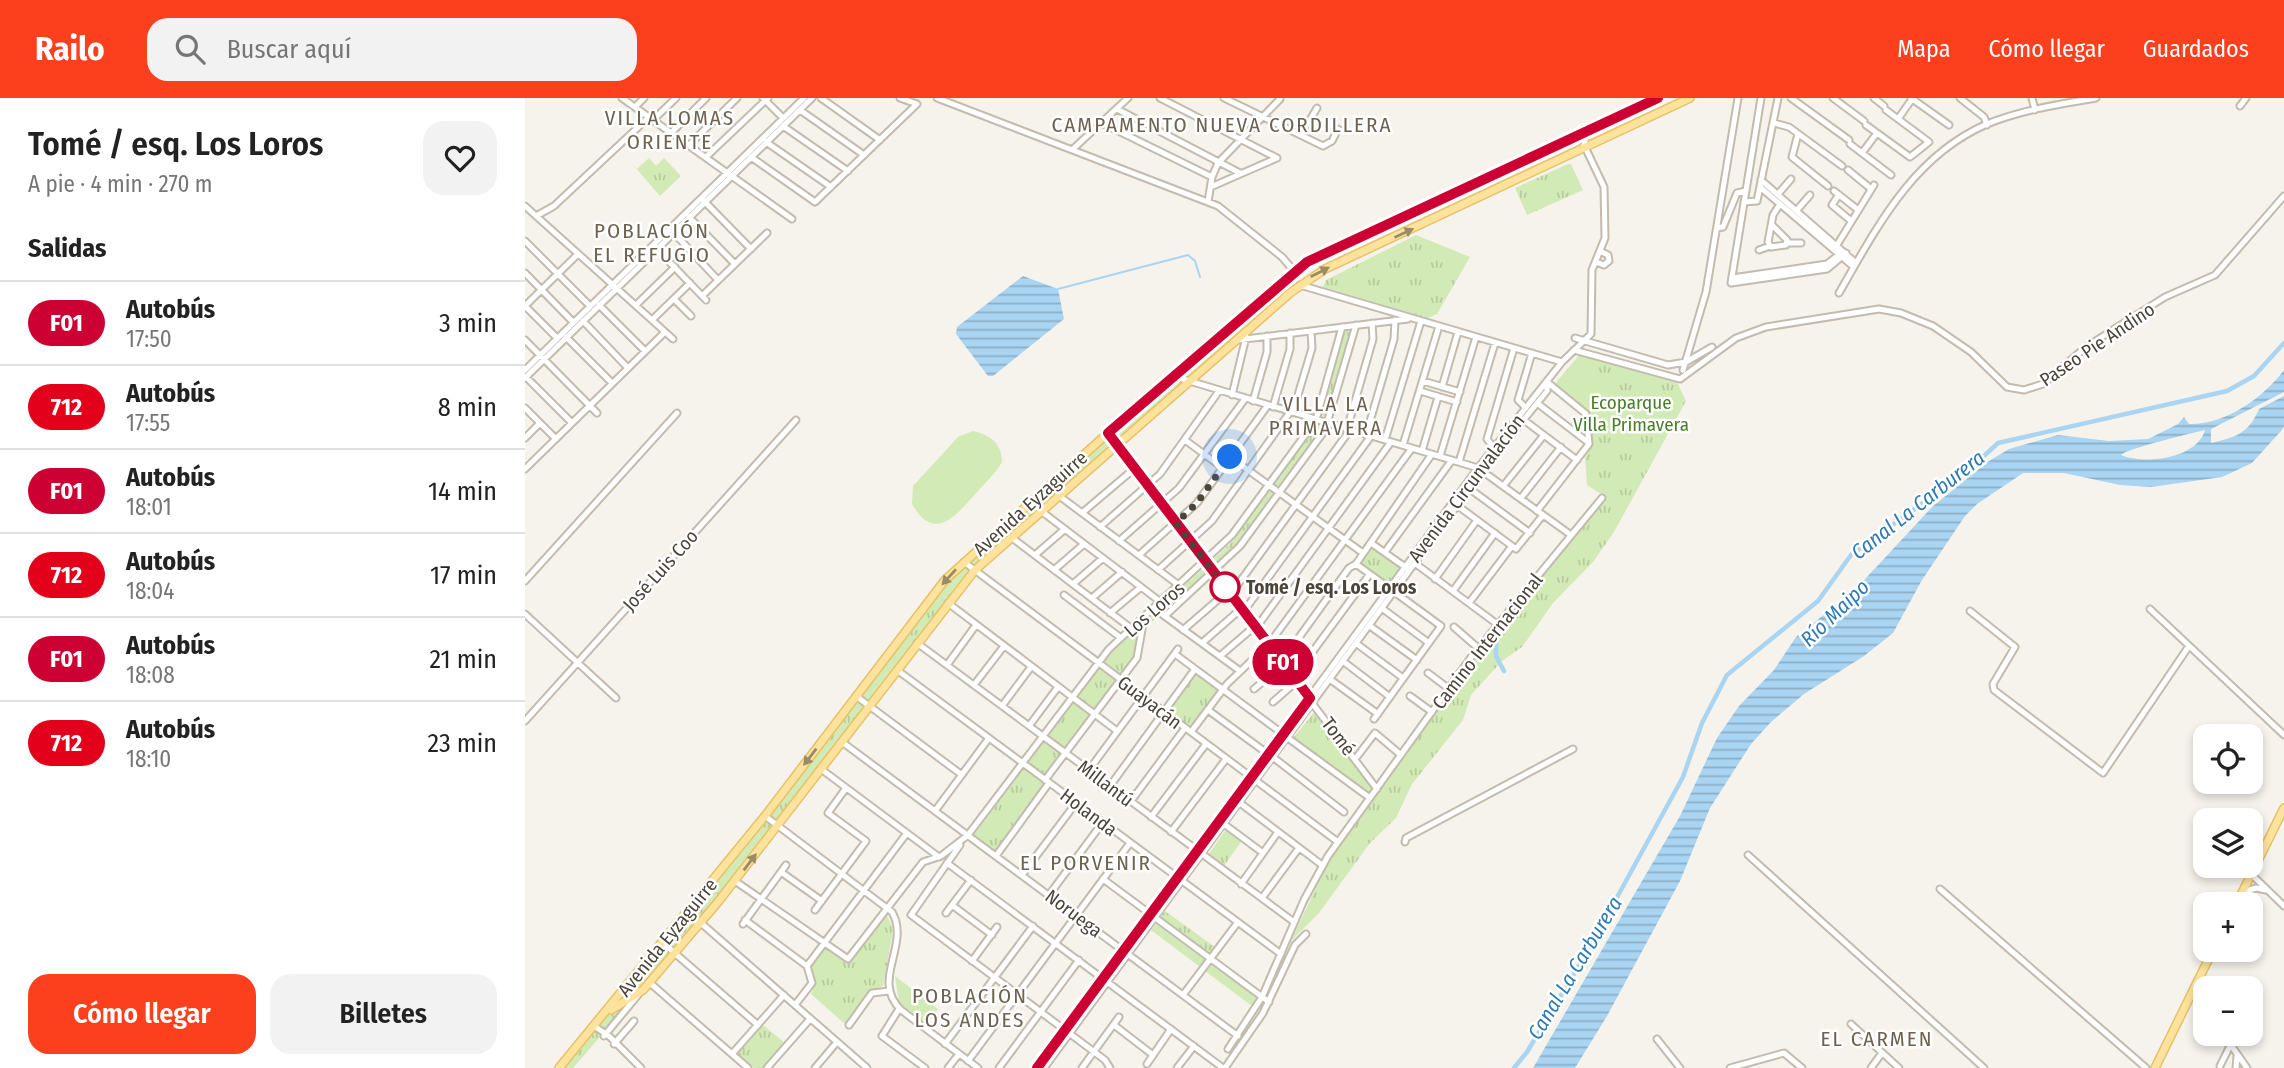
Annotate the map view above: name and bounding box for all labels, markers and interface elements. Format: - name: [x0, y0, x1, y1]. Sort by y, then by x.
- search box: [147, 18, 637, 81]
- text: Railo: [35, 29, 105, 69]
- icon: search: [171, 30, 209, 68]
- text: Buscar aquí: [227, 34, 351, 65]
- text: Mapa: [1897, 35, 1950, 63]
- text: Cómo llegar: [1988, 35, 2105, 63]
- text: Guardados: [2143, 35, 2249, 63]
- district label: VILLA LOMAS ORIENTE: [605, 105, 735, 155]
- district label: CAMPAMENTO NUEVA CORDILLERA: [1052, 112, 1392, 138]
- button: heart: [423, 121, 497, 195]
- text: Tomé / esq. Los Loros: [28, 124, 323, 164]
- text: A pie · 4 min · 270 m: [28, 170, 213, 198]
- district label: POBLACIÓN EL REFUGIO: [593, 218, 711, 268]
- one-way arrow: [1394, 227, 1414, 238]
- text: Salidas: [28, 233, 106, 264]
- one-way arrow: [1310, 267, 1330, 278]
- text: Autobús: [126, 294, 215, 325]
- street label: Paseo Pie Andino: [2035, 298, 2159, 391]
- text: 3 min: [439, 308, 497, 339]
- text: F01: [50, 309, 83, 337]
- text: 17:50: [126, 325, 172, 353]
- text: Autobús: [126, 378, 215, 409]
- district label: VILLA LA PRIMAVERA: [1269, 391, 1383, 441]
- park label: Ecoparque Villa Primavera: [1573, 391, 1689, 436]
- text: 8 min: [438, 392, 497, 423]
- text: 712: [51, 393, 82, 421]
- text: 17:55: [126, 409, 170, 437]
- street label: Avenida Circunvalación: [1403, 410, 1530, 567]
- your location: [1212, 439, 1247, 474]
- water label: Canal La Carburera: [1846, 445, 1990, 565]
- street label: Avenida Eyzaguirre: [969, 446, 1092, 561]
- text: Autobús: [126, 462, 215, 493]
- text: 14 min: [428, 476, 497, 507]
- text: F01: [50, 477, 83, 505]
- text: 18:01: [126, 493, 172, 521]
- street label: José Luis Coo: [618, 525, 703, 616]
- text: Autobús: [126, 546, 215, 577]
- text: 17 min: [430, 560, 497, 591]
- text: 712: [51, 561, 82, 589]
- one-way arrow: [941, 568, 957, 586]
- street label: Camino Internacional: [1427, 569, 1548, 714]
- marker: Tomé / esq. Los Loros: [1210, 572, 1240, 602]
- water label: Río Maipo: [1795, 574, 1875, 652]
- place label: Tomé / esq. Los Loros: [1246, 576, 1417, 599]
- text: 18:04: [126, 577, 174, 605]
- street label: Los Loros: [1119, 577, 1189, 642]
- text: Autobús: [126, 630, 215, 661]
- line badge: F01: [1243, 639, 1323, 685]
- text: 21 min: [430, 644, 497, 675]
- text: F01: [50, 645, 83, 673]
- text: F01: [1266, 648, 1300, 676]
- text: 18:08: [126, 661, 175, 689]
- street label: Guayacán: [1113, 671, 1186, 734]
- street label: Tomé: [1317, 713, 1360, 760]
- text: Autobús: [126, 714, 215, 745]
- map controls: [2193, 724, 2263, 1046]
- button: locate: [2193, 724, 2263, 794]
- text: 23 min: [428, 728, 497, 759]
- text: 712: [51, 729, 82, 757]
- text: 18:10: [126, 745, 171, 773]
- one-way arrow: [803, 748, 817, 766]
- street label: Millantú: [1073, 755, 1138, 812]
- street label: Holanda: [1056, 784, 1122, 841]
- button: layers: [2193, 808, 2263, 878]
- district label: EL PORVENIR: [1020, 850, 1152, 876]
- one-way arrow: [743, 853, 757, 871]
- street label: Avenida Eyzaguirre: [613, 874, 722, 1001]
- street label: Noruega: [1041, 885, 1107, 942]
- water label: Canal La Carburera: [1522, 892, 1628, 1044]
- button: +: [2193, 892, 2263, 962]
- button: Cómo llegar: [28, 974, 256, 1054]
- button: Billetes: [270, 974, 497, 1054]
- button: −: [2193, 976, 2263, 1046]
- district label: POBLACIÓN LOS ANDES: [912, 983, 1028, 1033]
- district label: EL CARMEN: [1821, 1026, 1933, 1052]

